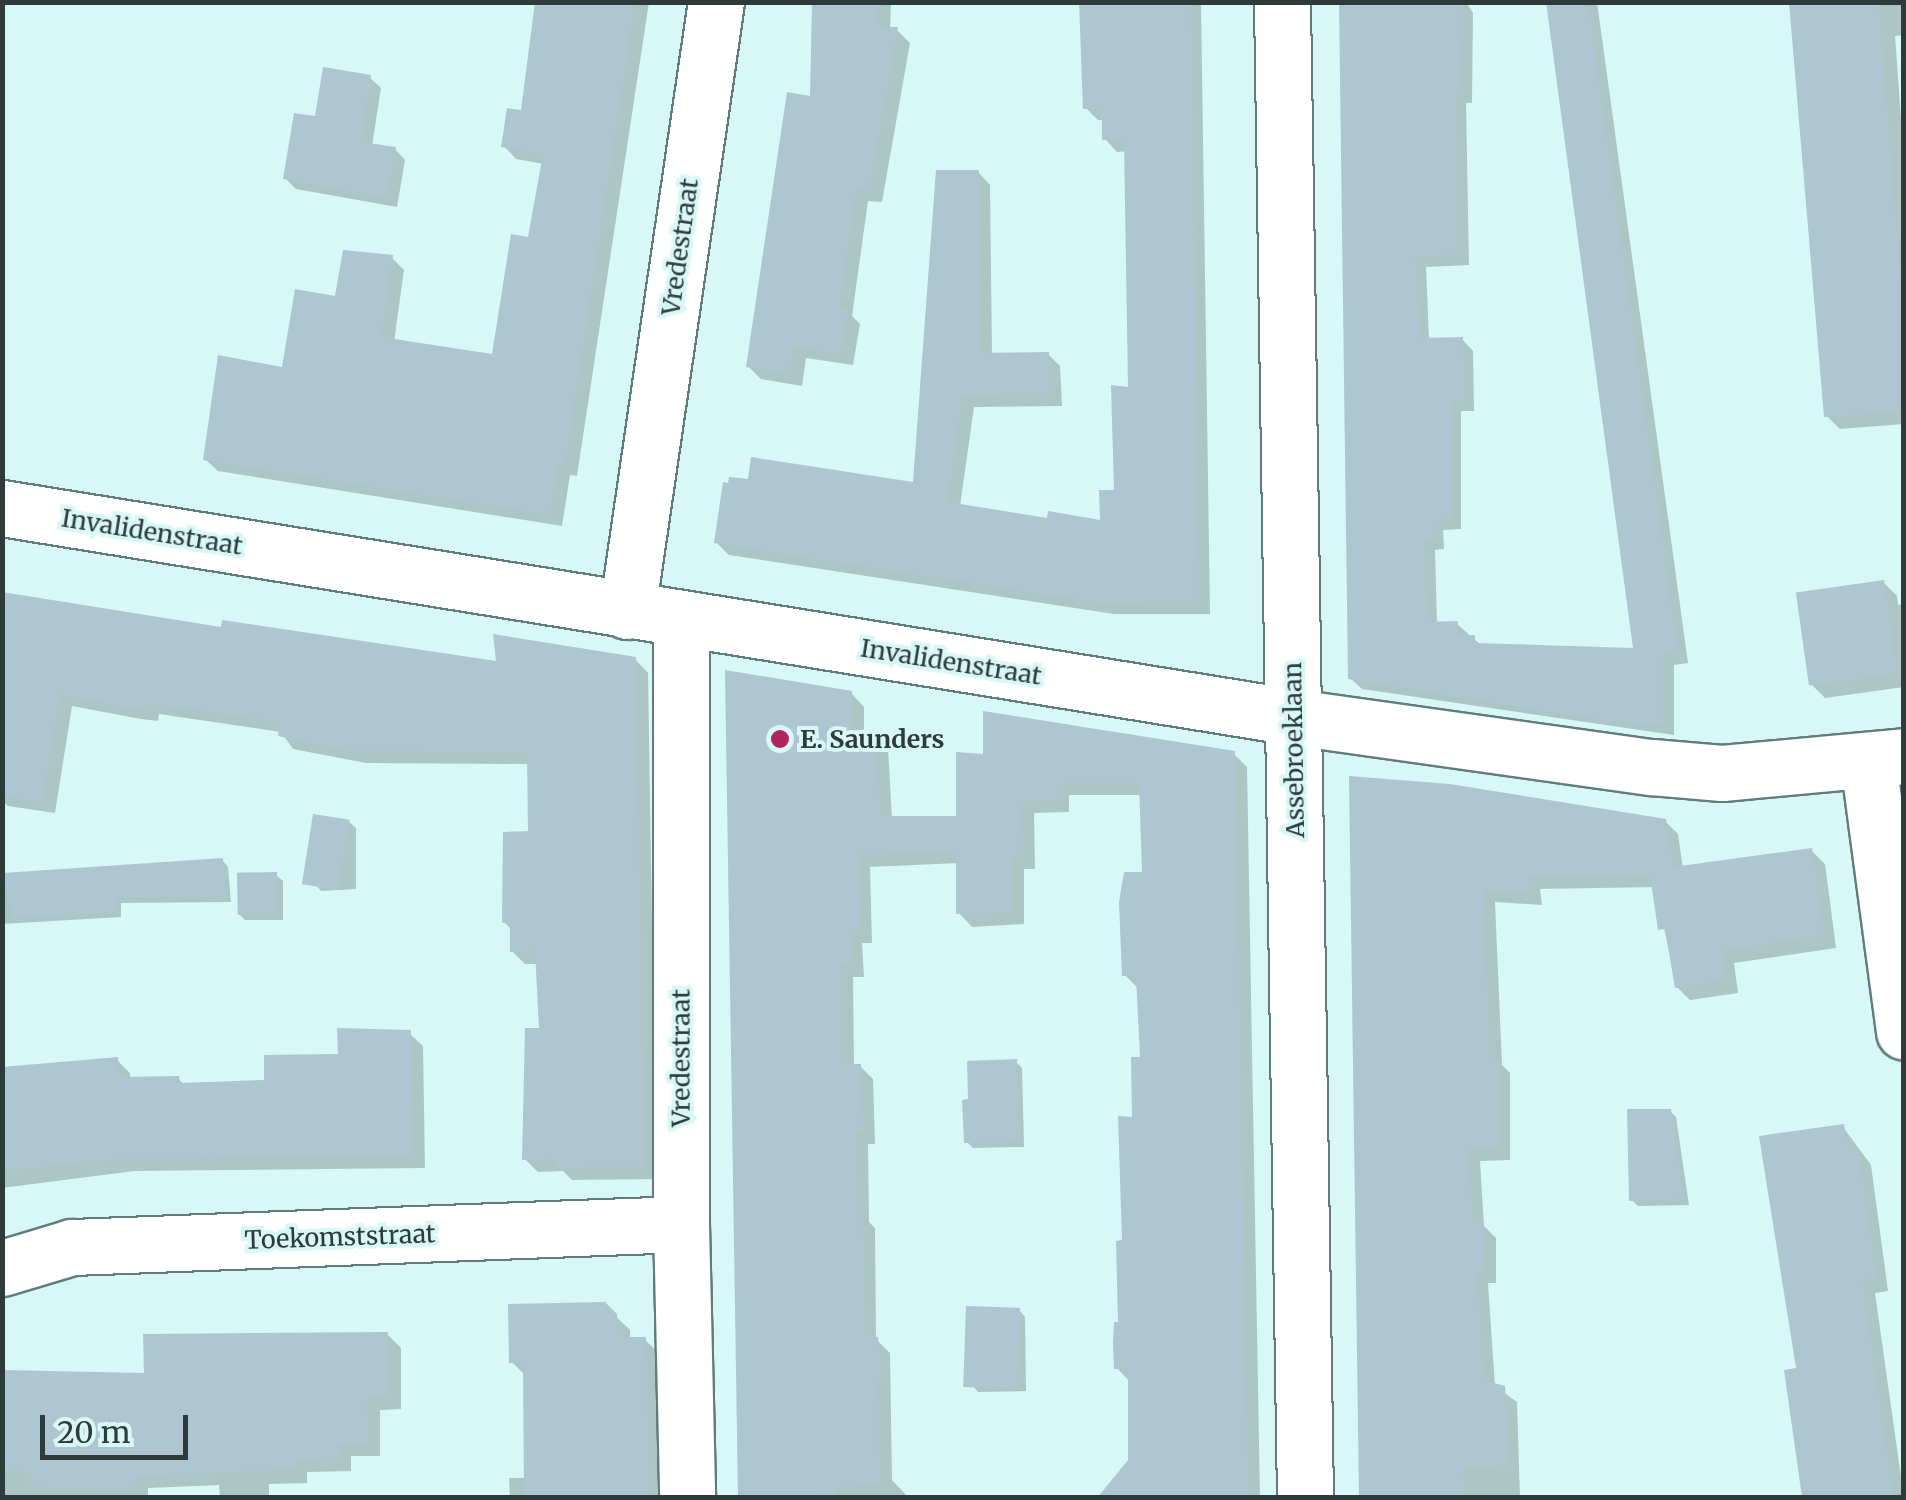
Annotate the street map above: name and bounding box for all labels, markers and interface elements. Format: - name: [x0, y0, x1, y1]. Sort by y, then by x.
- street label: Vredestraat: [656, 177, 704, 317]
- street label: Invalidenstraat: [59, 503, 245, 561]
- street label: Invalidenstraat: [858, 633, 1044, 691]
- street label: Assebroeklaan: [1277, 662, 1311, 838]
- place label: E. Saunders: [800, 724, 944, 754]
- marker: E. Saunders: [769, 728, 791, 750]
- street label: Vredestraat: [666, 989, 696, 1127]
- street label: Toekomststraat: [244, 1219, 436, 1255]
- scale bar: [45, 1395, 192, 1457]
- text: 20 m: [57, 1413, 130, 1451]

